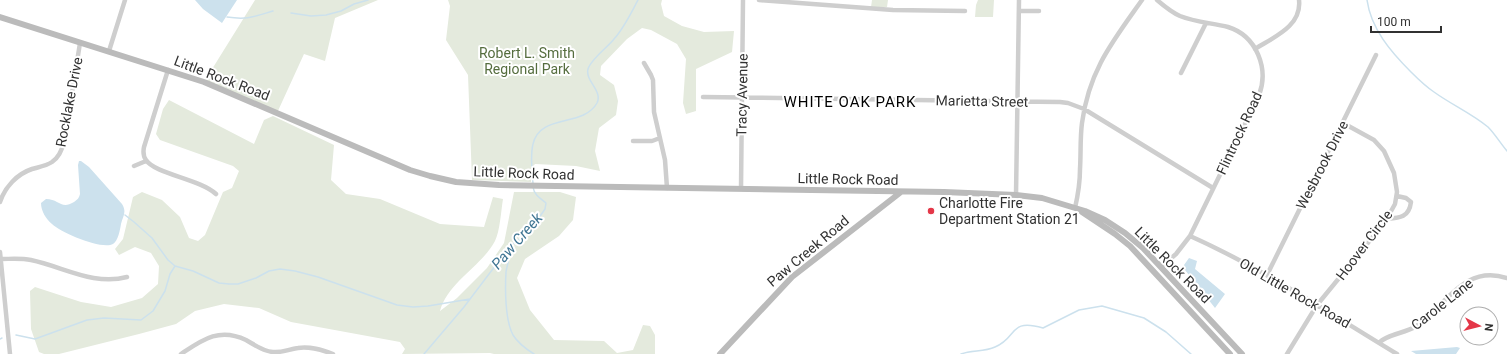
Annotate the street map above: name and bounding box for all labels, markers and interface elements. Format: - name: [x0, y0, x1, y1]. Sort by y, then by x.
- scale bar: [1371, 8, 1441, 34]
- text: 100 m: [1377, 15, 1411, 29]
- park label: Robert L. Smith Regional Park: [479, 45, 575, 77]
- street label: Little Rock Road: [172, 52, 272, 104]
- street label: Tracy Avenue: [733, 53, 751, 137]
- street label: Rocklake Drive: [52, 56, 86, 148]
- street label: Flintrock Road: [1213, 89, 1265, 177]
- street label: Marietta Street: [936, 92, 1029, 110]
- district label: WHITE OAK PARK: [783, 93, 917, 111]
- street label: Wesbrook Drive: [1293, 118, 1351, 212]
- street label: Little Rock Road: [473, 163, 575, 183]
- street label: Little Rock Road: [797, 170, 899, 188]
- place label: Charlotte Fire Department Station 21: [939, 195, 1080, 227]
- marker: Charlotte Fire Department Station 21: [926, 206, 936, 216]
- street label: Hoover Circle: [1332, 207, 1396, 283]
- water label: Paw Creek: [488, 209, 547, 273]
- street label: Paw Creek Road: [764, 212, 852, 290]
- street label: Little Rock Road: [1132, 224, 1214, 306]
- street label: Old Little Rock Road: [1237, 255, 1353, 331]
- street label: Carole Lane: [1408, 275, 1476, 333]
- north arrow: [1459, 306, 1499, 346]
- text: N: [1481, 323, 1495, 332]

